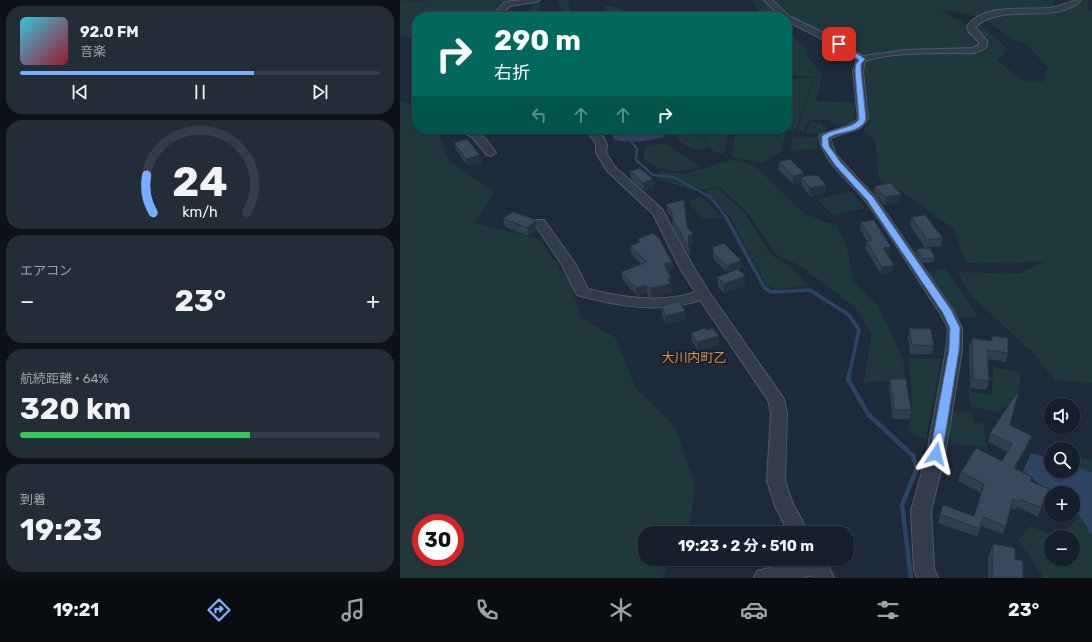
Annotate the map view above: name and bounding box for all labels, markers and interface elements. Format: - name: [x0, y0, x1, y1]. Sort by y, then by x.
- text: 92.0 FM: [80, 23, 139, 41]
- text: 290 m: [494, 24, 581, 57]
- pin: [822, 27, 856, 61]
- icon: right: [428, 28, 480, 80]
- icon: arrive: [828, 33, 850, 55]
- text: 音楽: [80, 44, 106, 59]
- text: 右折: [494, 62, 530, 84]
- icon: previous: [69, 81, 91, 103]
- icon: pause: [189, 81, 211, 103]
- icon: next: [309, 81, 331, 103]
- icon: left: [528, 104, 550, 126]
- icon: ahead: [570, 104, 592, 126]
- icon: ahead: [612, 104, 634, 126]
- icon: right: [654, 104, 676, 126]
- text: 24: [172, 156, 228, 205]
- text: km/h: [182, 203, 218, 220]
- text: エアコン: [20, 263, 72, 278]
- text: 23°: [174, 283, 226, 319]
- text: −: [20, 288, 34, 315]
- text: +: [366, 288, 380, 315]
- district label: 大川内町乙: [661, 350, 727, 365]
- text: 航続距離 · 64%: [20, 371, 108, 386]
- text: 320 km: [20, 391, 131, 427]
- map controls: [1044, 398, 1080, 566]
- button: sound: [1044, 398, 1080, 434]
- position arrow: [915, 433, 957, 475]
- button: search: [1044, 442, 1080, 478]
- button: +: [1044, 486, 1080, 522]
- text: 到着: [20, 492, 46, 507]
- text: 19:23: [20, 512, 102, 548]
- speed limit sign: 30: [412, 514, 464, 566]
- button: −: [1044, 530, 1080, 566]
- text: 19:23 · 2 分 · 510 m: [678, 537, 814, 555]
- icon: directions: [205, 596, 233, 624]
- icon: music: [339, 596, 367, 624]
- icon: phone: [473, 596, 501, 624]
- icon: climate: [607, 596, 635, 624]
- icon: car: [740, 596, 768, 624]
- icon: filters: [874, 596, 902, 624]
- text: 19:21: [53, 599, 99, 621]
- text: 23°: [1008, 599, 1039, 621]

